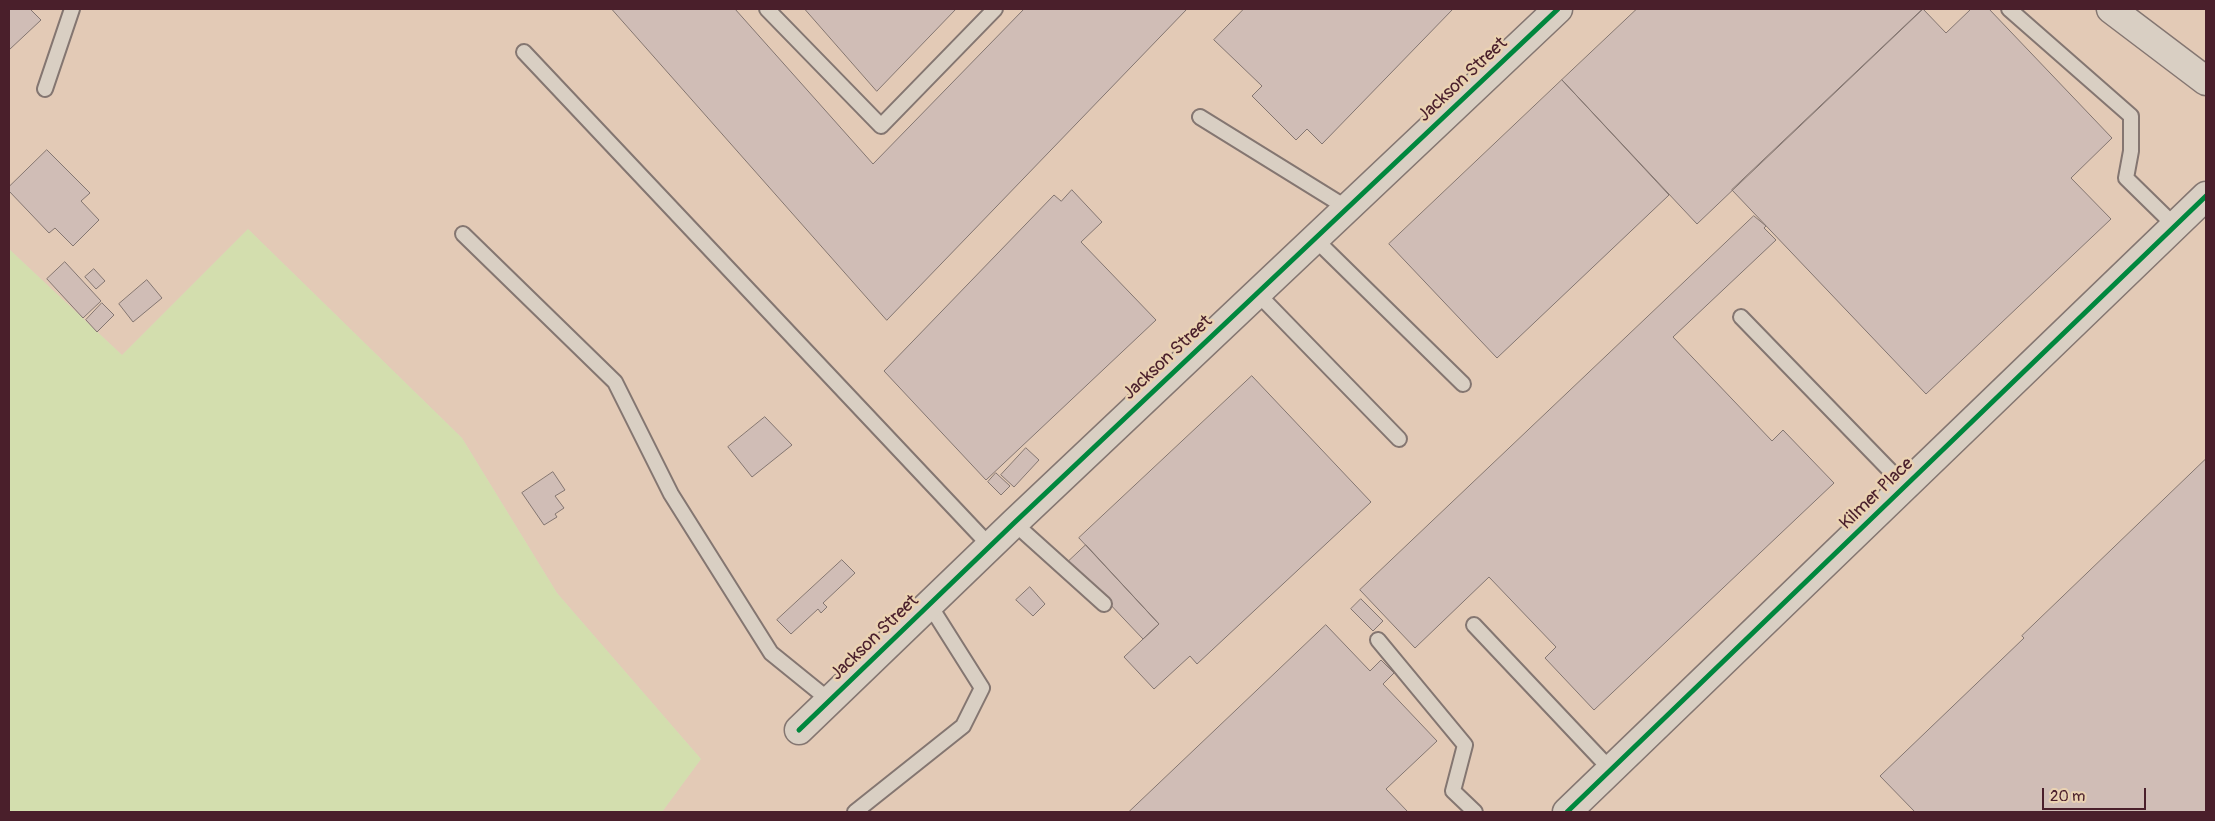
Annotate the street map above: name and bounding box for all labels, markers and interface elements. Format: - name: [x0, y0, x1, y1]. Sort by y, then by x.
- street label: Jackson Street: [1414, 33, 1512, 127]
- street label: Jackson Street: [1119, 311, 1217, 405]
- street label: Kilmer Place: [1836, 454, 1918, 534]
- street label: Jackson Street: [826, 591, 924, 685]
- scale bar: [2045, 778, 2149, 810]
- text: 20 m: [2050, 787, 2085, 806]

